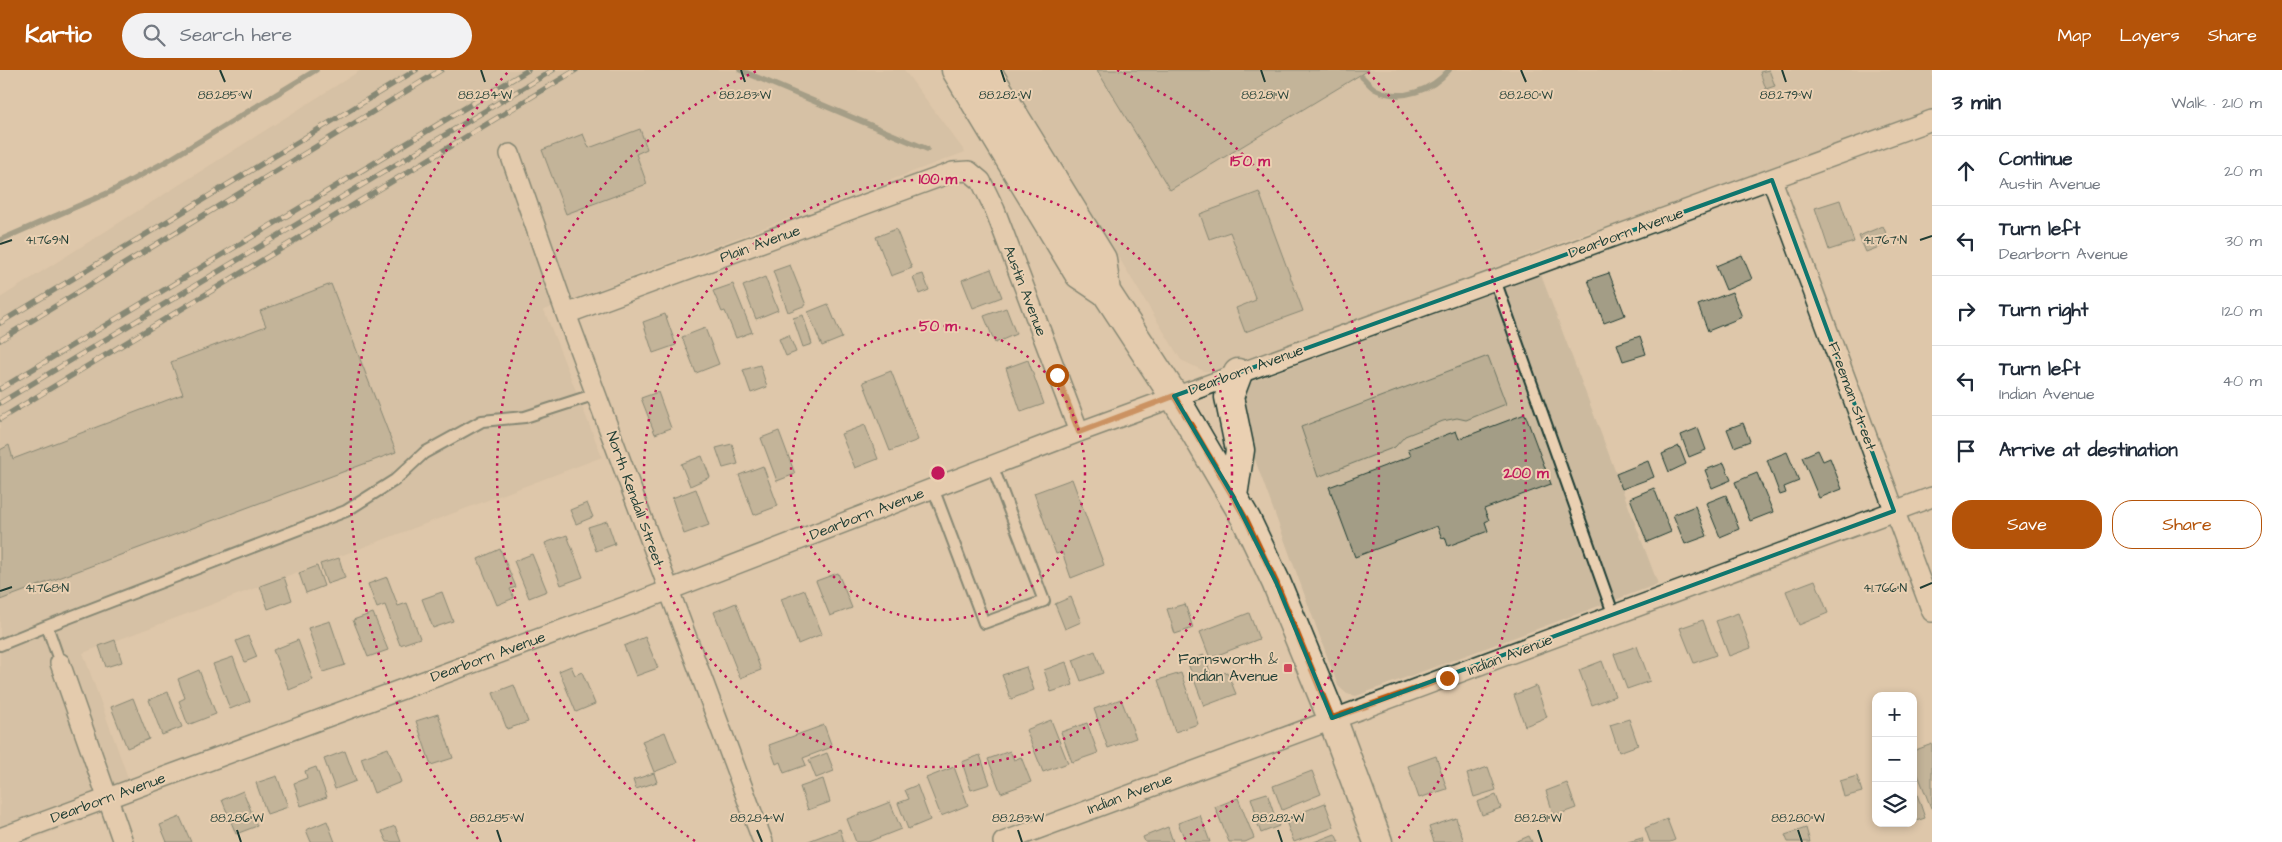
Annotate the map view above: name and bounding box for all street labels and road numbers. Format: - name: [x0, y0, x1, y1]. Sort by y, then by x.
- street label: Dearborn Avenue: [1565, 202, 1687, 264]
- street label: Plain Avenue: [717, 220, 803, 268]
- street label: Austin Avenue: [998, 243, 1052, 339]
- street label: Dearborn Avenue: [1185, 339, 1307, 401]
- street label: Freeman Street: [1823, 339, 1881, 453]
- street label: North Kendall Street: [601, 428, 669, 570]
- street label: Dearborn Avenue: [807, 482, 927, 546]
- street label: Dearborn Avenue: [427, 626, 549, 688]
- street label: Indian Avenue: [1464, 629, 1556, 681]
- street label: Dearborn Avenue: [47, 767, 169, 829]
- street label: Indian Avenue: [1084, 768, 1176, 820]

